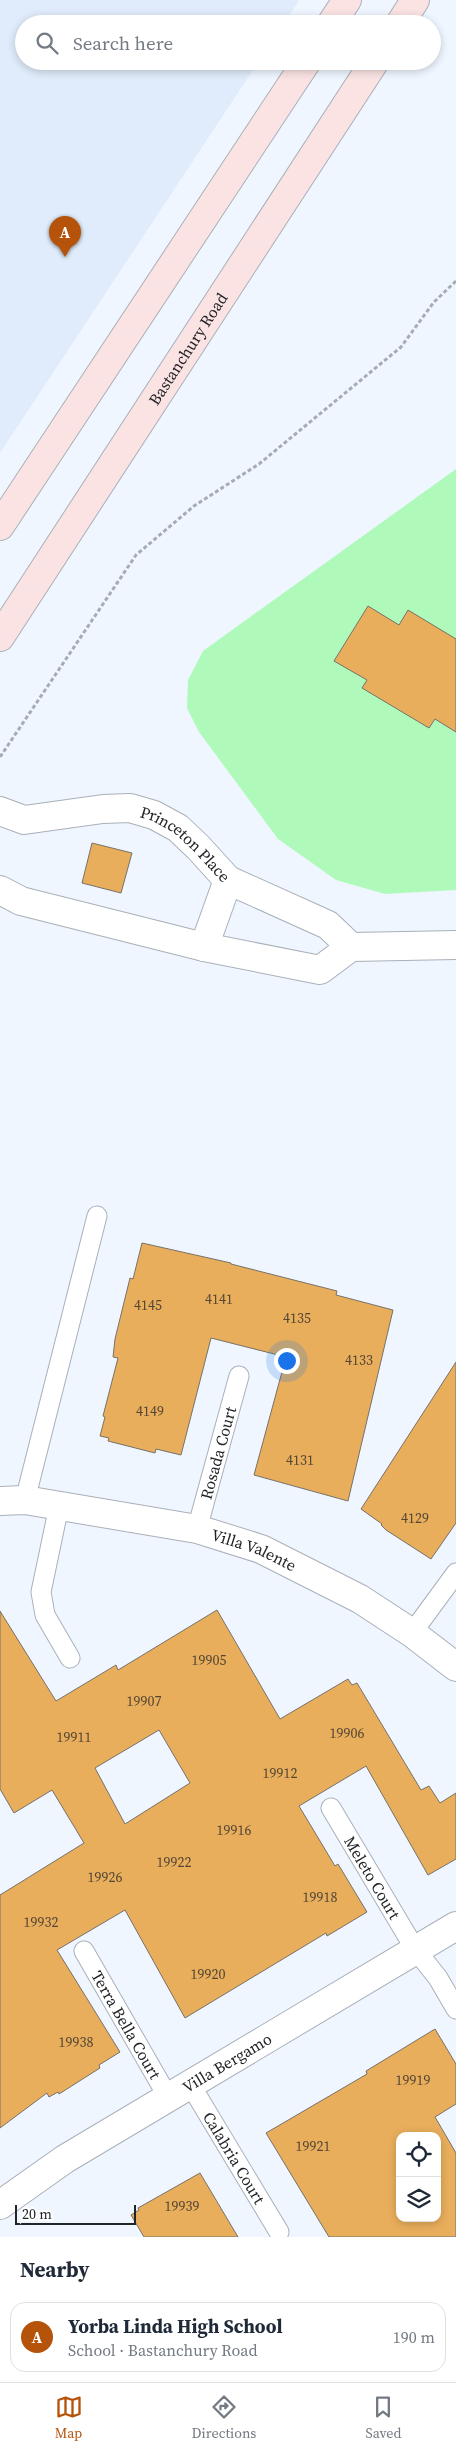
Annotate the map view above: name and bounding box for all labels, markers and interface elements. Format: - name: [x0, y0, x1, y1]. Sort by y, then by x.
- search box: [15, 15, 441, 70]
- icon: search: [33, 29, 61, 57]
- text: Search here: [73, 30, 173, 56]
- pin: A: [49, 216, 81, 257]
- street label: Bastanchury Road: [143, 288, 232, 409]
- street label: Princeton Place: [138, 801, 236, 887]
- house number: 4141: [205, 1289, 233, 1309]
- house number: 4145: [134, 1295, 162, 1315]
- house number: 4135: [283, 1308, 311, 1328]
- your location: [274, 1348, 300, 1374]
- house number: 4133: [345, 1350, 373, 1370]
- house number: 4149: [136, 1401, 164, 1421]
- street label: Rosada Court: [195, 1403, 241, 1502]
- house number: 4131: [286, 1450, 314, 1470]
- house number: 4129: [401, 1508, 429, 1528]
- street label: Villa Valente: [209, 1523, 300, 1576]
- house number: 19905: [192, 1650, 227, 1670]
- house number: 19907: [127, 1691, 162, 1711]
- house number: 19906: [330, 1723, 365, 1743]
- house number: 19911: [57, 1727, 92, 1747]
- house number: 19912: [263, 1763, 298, 1783]
- house number: 19916: [217, 1820, 252, 1840]
- street label: Meleto Court: [339, 1832, 406, 1924]
- house number: 19922: [157, 1852, 192, 1872]
- house number: 19926: [88, 1867, 123, 1887]
- house number: 19918: [303, 1887, 338, 1907]
- house number: 19932: [24, 1912, 59, 1932]
- house number: 19920: [191, 1964, 226, 1984]
- street label: Terra Bella Court: [87, 1966, 167, 2084]
- street label: Villa Bergamo: [178, 2027, 276, 2098]
- house number: 19938: [59, 2032, 94, 2052]
- house number: 19919: [396, 2070, 431, 2090]
- street label: Calabria Court: [198, 2107, 271, 2209]
- map controls: [396, 2132, 441, 2222]
- button: locate: [396, 2132, 441, 2177]
- house number: 19921: [296, 2136, 331, 2156]
- button: layers: [396, 2177, 441, 2222]
- house number: 19939: [165, 2196, 200, 2216]
- scale bar: [15, 2202, 136, 2225]
- text: 20 m: [22, 2204, 52, 2224]
- text: Nearby: [20, 2255, 90, 2284]
- text: Yorba Linda High School: [68, 2313, 283, 2339]
- text: A: [32, 2326, 42, 2348]
- text: 190 m: [393, 2326, 435, 2348]
- text: School · Bastanchury Road: [68, 2339, 258, 2361]
- tab: Map: [55, 2393, 83, 2443]
- tab: Directions: [192, 2393, 256, 2443]
- tab: Saved: [366, 2393, 401, 2443]

